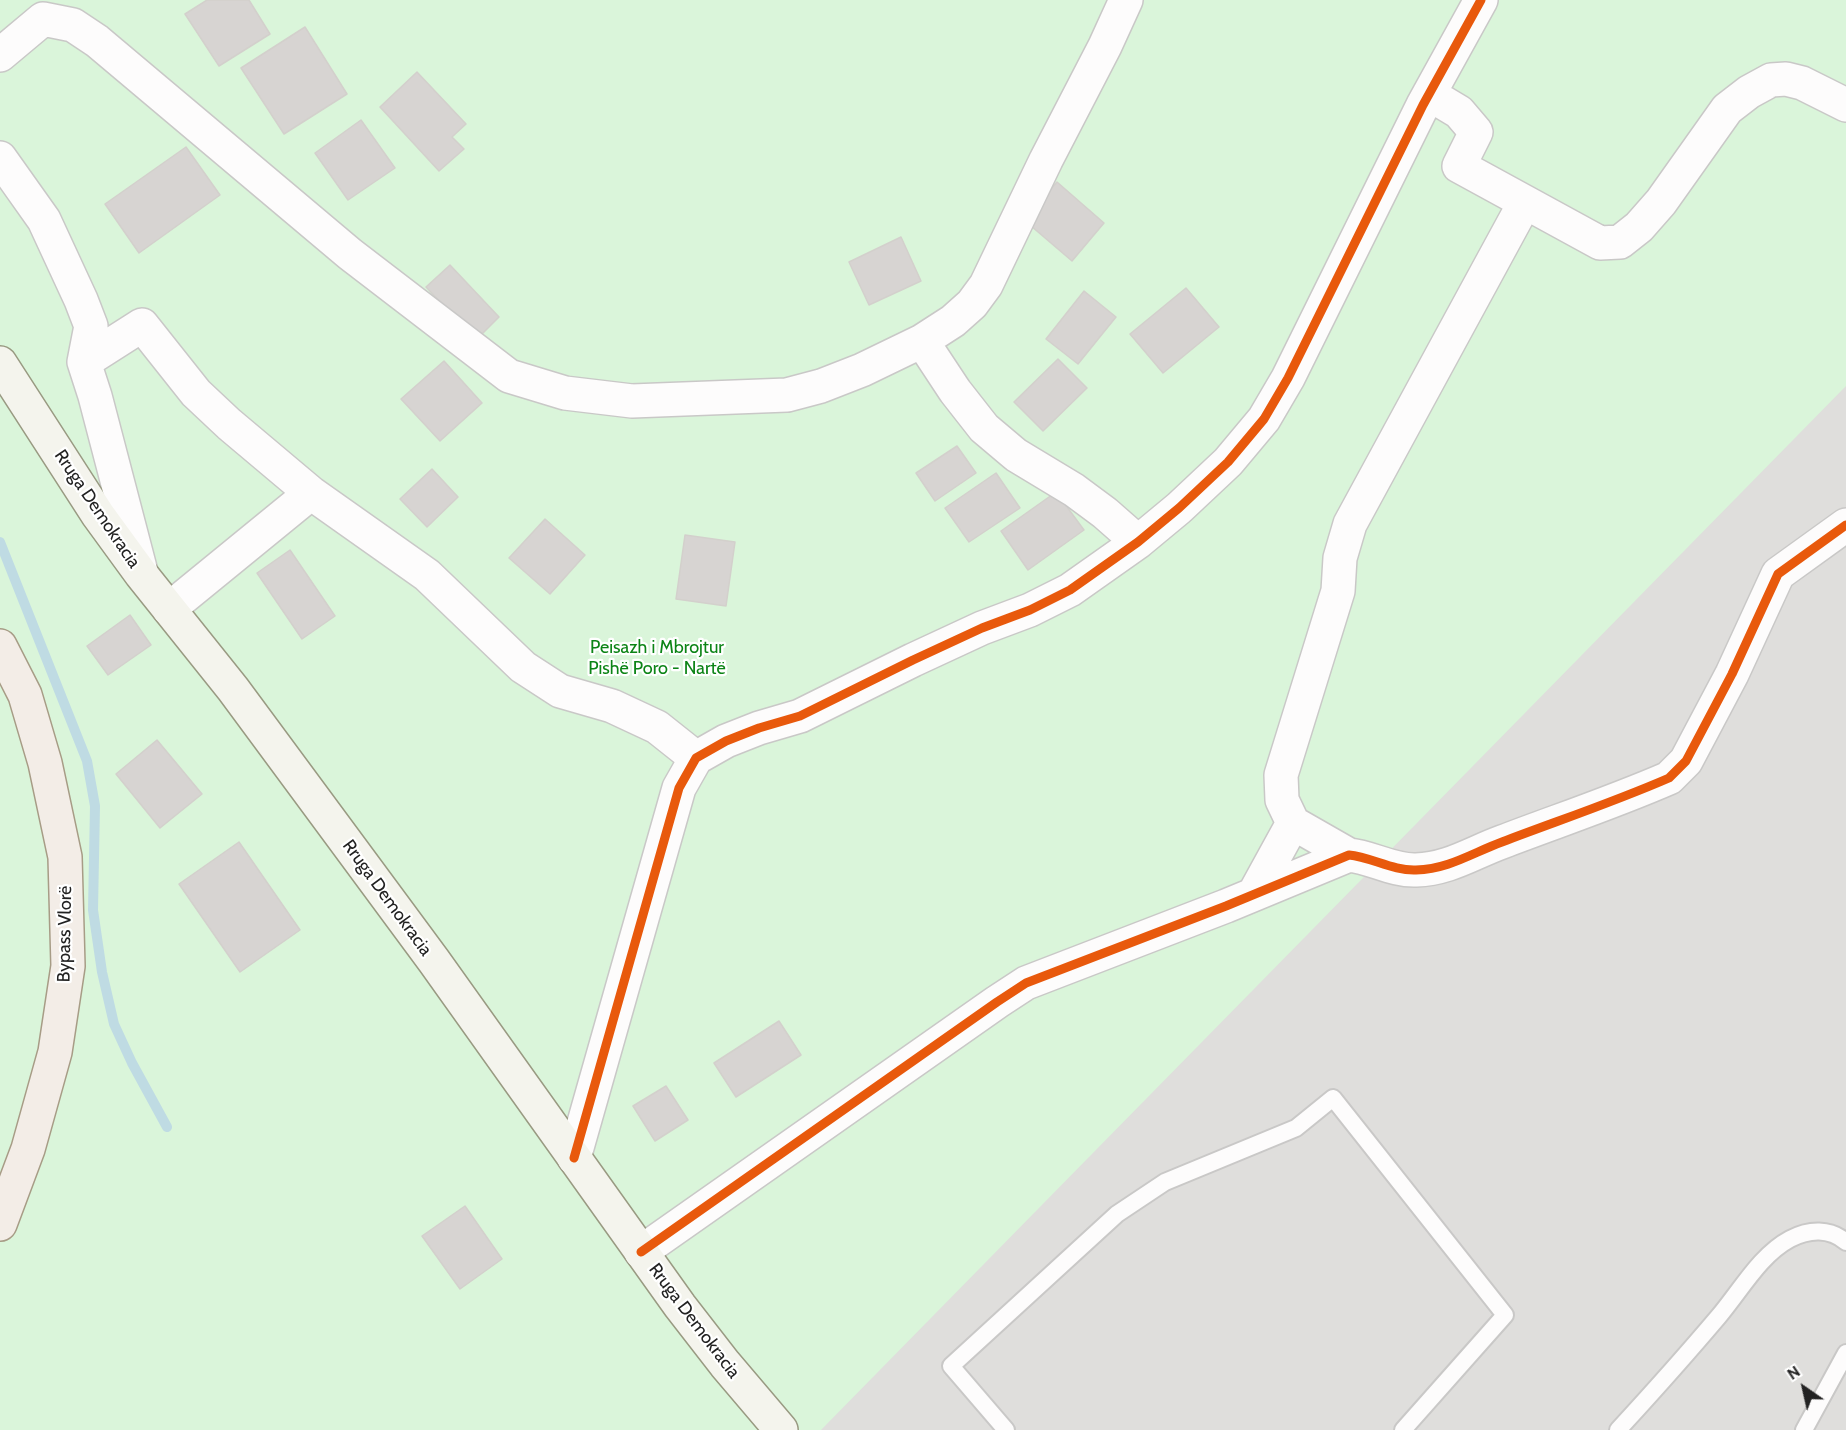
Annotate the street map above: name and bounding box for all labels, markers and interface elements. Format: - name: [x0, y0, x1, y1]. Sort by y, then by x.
- street label: Rruga Demokracia: [49, 446, 145, 572]
- park label: Peisazh i Mbrojtur Pishë Poro - Nartë: [588, 637, 726, 680]
- street label: Rruga Demokracia: [338, 836, 436, 960]
- street label: Bypass Vlorë: [53, 885, 77, 983]
- street label: Rruga Demokracia: [644, 1259, 744, 1383]
- north arrow: [1774, 1358, 1834, 1418]
- text: N: [1784, 1362, 1804, 1384]

